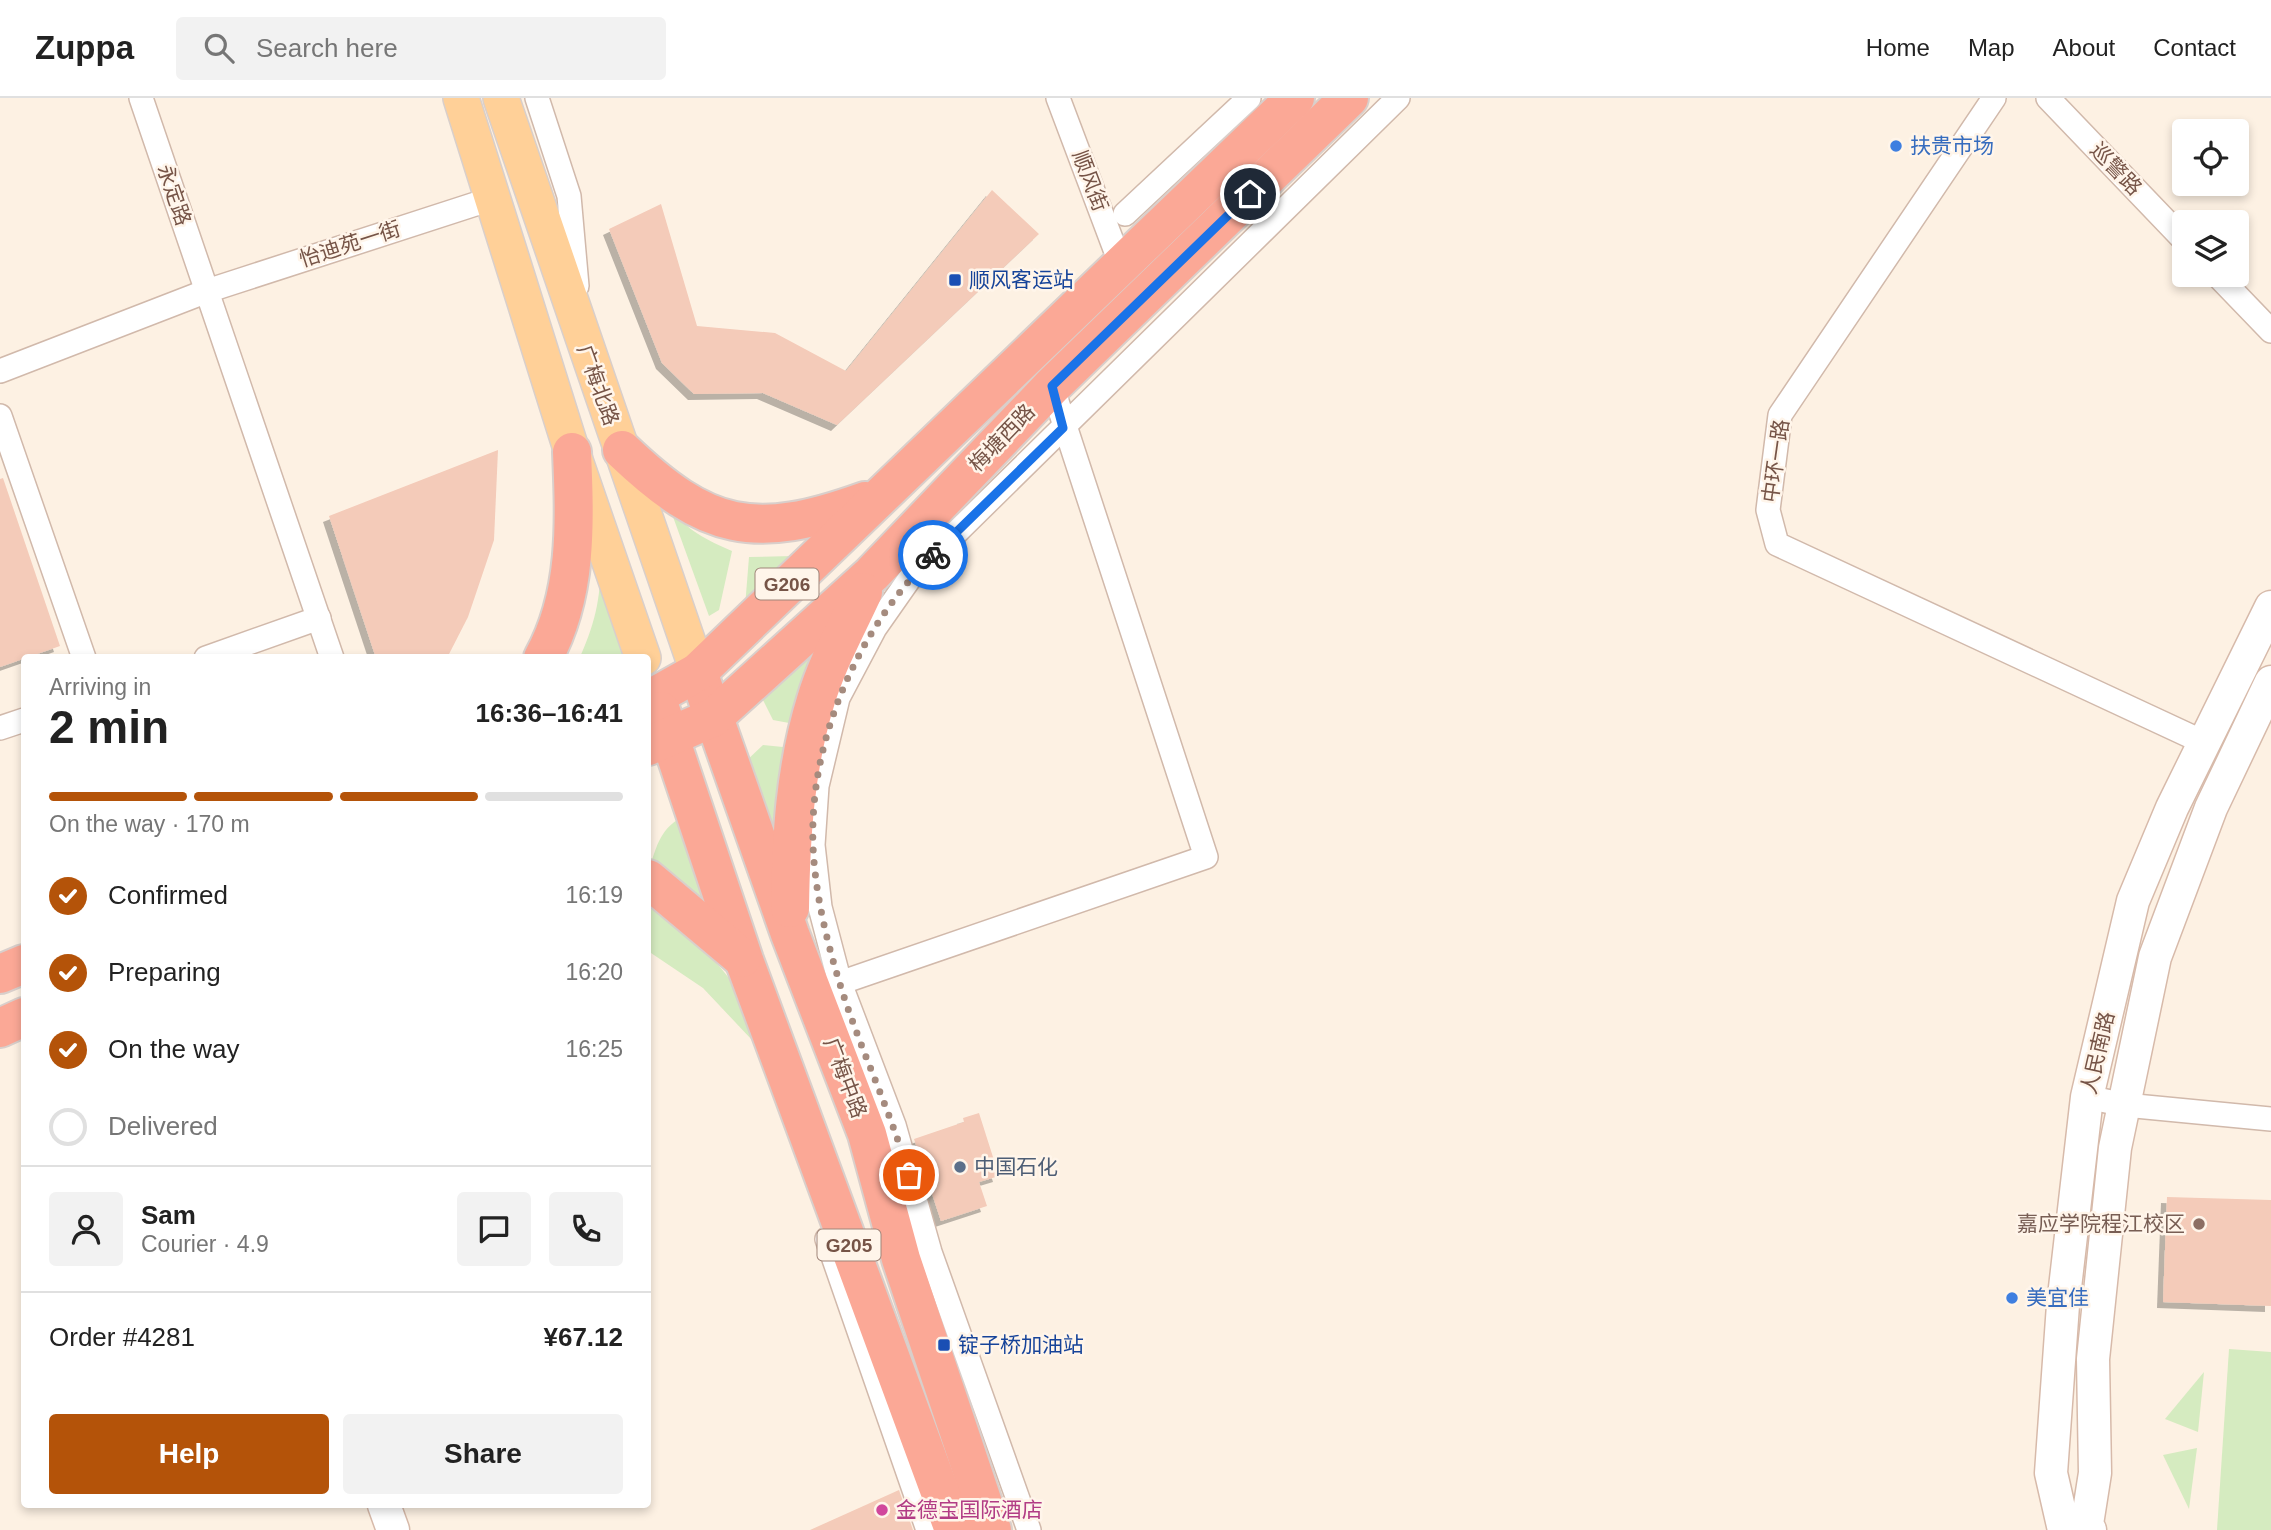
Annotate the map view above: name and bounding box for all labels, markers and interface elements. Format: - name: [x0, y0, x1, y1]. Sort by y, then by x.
- search box: [176, 17, 666, 80]
- text: Zuppa: [35, 29, 134, 66]
- icon: search: [200, 29, 238, 67]
- text: Search here: [256, 33, 398, 63]
- text: Home: [1866, 34, 1930, 61]
- text: Map: [1968, 34, 2015, 61]
- text: About: [2053, 34, 2115, 61]
- text: Contact: [2153, 34, 2236, 61]
- map controls: [2172, 119, 2249, 287]
- button: locate: [2172, 119, 2249, 196]
- place label: 扶贵市场: [1910, 134, 1994, 157]
- marker: 扶贵市场: [1888, 138, 1904, 154]
- street label: 巡警路: [2086, 138, 2147, 199]
- street label: 顺风街: [1068, 147, 1112, 214]
- street label: 永定路: [153, 161, 196, 228]
- pin: [1220, 164, 1280, 224]
- icon: home: [1231, 175, 1269, 213]
- button: layers: [2172, 210, 2249, 287]
- street label: 怡迪苑一街: [296, 216, 403, 271]
- place label: 顺风客运站: [969, 268, 1074, 291]
- marker: 顺风客运站: [947, 272, 963, 288]
- street label: 广梅北路: [573, 341, 624, 428]
- street label: 梅塘西路: [964, 399, 1039, 476]
- street label: 中环一路: [1758, 418, 1793, 504]
- courier: [898, 520, 968, 590]
- icon: bike: [914, 536, 952, 574]
- road number: G206: [756, 569, 818, 600]
- text: Arriving in: [49, 674, 151, 700]
- text: 16:36–16:41: [476, 698, 623, 728]
- text: 2 min: [49, 701, 169, 753]
- text: On the way · 170 m: [49, 811, 250, 837]
- icon: check: [49, 877, 87, 915]
- text: Confirmed: [108, 880, 228, 910]
- text: 16:19: [565, 882, 623, 908]
- icon: check: [49, 954, 87, 992]
- text: Preparing: [108, 957, 221, 987]
- text: 16:20: [565, 959, 623, 985]
- street label: 人民南路: [2077, 1009, 2118, 1096]
- icon: check: [49, 1031, 87, 1069]
- text: On the way: [108, 1034, 240, 1064]
- street label: 广梅中路: [820, 1034, 871, 1121]
- text: 16:25: [565, 1036, 623, 1062]
- text: Delivered: [108, 1111, 218, 1141]
- pin: [879, 1145, 939, 1205]
- place label: 中国石化: [974, 1155, 1058, 1178]
- icon: bag: [890, 1156, 928, 1194]
- marker: 中国石化: [952, 1159, 968, 1175]
- button: person: [49, 1192, 123, 1266]
- button: chat: [457, 1192, 531, 1266]
- button: phone: [549, 1192, 623, 1266]
- text: Sam: [141, 1200, 196, 1230]
- place label: 嘉应学院程江校区: [2017, 1212, 2185, 1235]
- marker: 嘉应学院程江校区: [2191, 1216, 2207, 1232]
- road number: G205: [818, 1230, 880, 1260]
- text: Courier · 4.9: [141, 1231, 269, 1257]
- place label: 美宜佳: [2026, 1286, 2089, 1309]
- marker: 美宜佳: [2004, 1290, 2020, 1306]
- text: Order #4281: [49, 1322, 195, 1352]
- text: ¥67.12: [543, 1322, 623, 1352]
- place label: 锭子桥加油站: [958, 1333, 1084, 1356]
- marker: 锭子桥加油站: [936, 1337, 952, 1353]
- button: Help: [49, 1414, 329, 1494]
- button: Share: [343, 1414, 623, 1494]
- place label: 金德宝国际酒店: [896, 1498, 1043, 1521]
- marker: 金德宝国际酒店: [874, 1502, 890, 1518]

